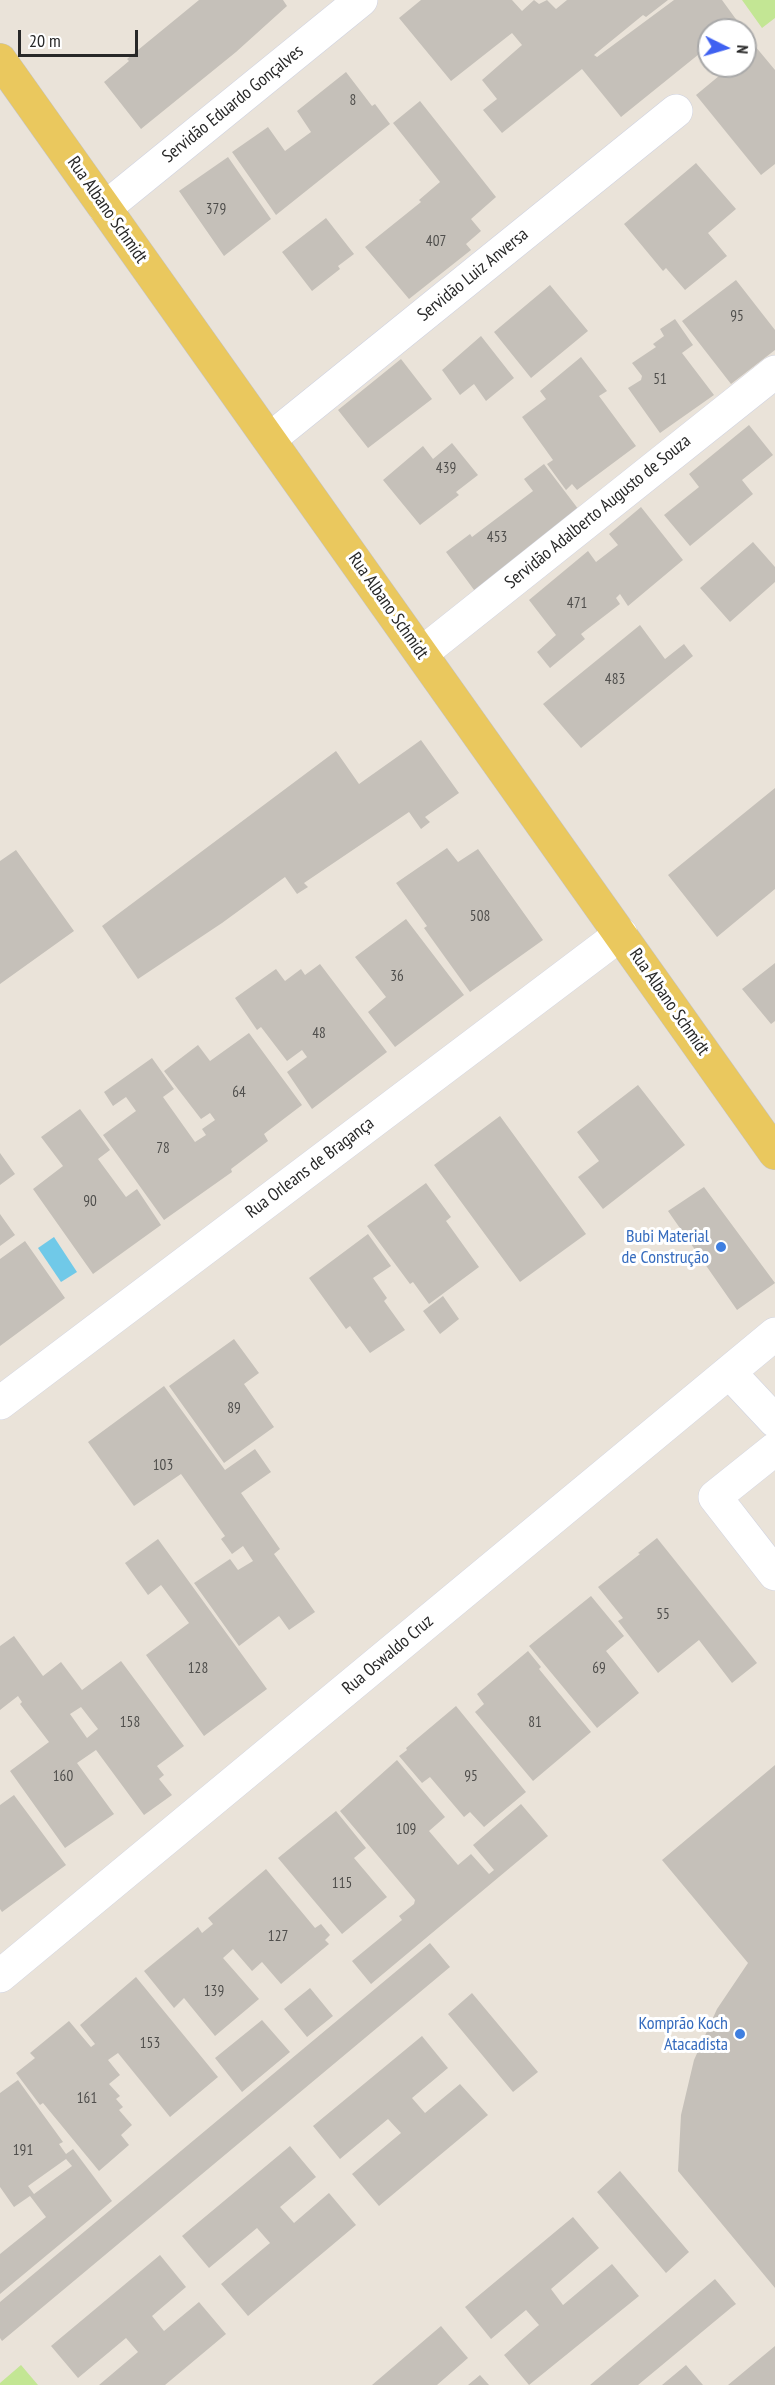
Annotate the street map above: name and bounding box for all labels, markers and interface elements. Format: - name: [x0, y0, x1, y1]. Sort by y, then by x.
- scale bar: [21, 18, 141, 56]
- north arrow: [697, 18, 757, 78]
- text: 20 m: [29, 29, 61, 52]
- street label: Servidão Eduardo Gonçalves: [158, 40, 308, 168]
- text: N: [733, 44, 753, 55]
- house number: 8: [350, 92, 356, 110]
- street label: Rua Albano Schmidt: [62, 153, 152, 267]
- house number: 379: [206, 201, 226, 219]
- street label: Servidão Luiz Anversa: [413, 224, 533, 326]
- house number: 407: [426, 233, 446, 251]
- house number: 95: [730, 308, 744, 326]
- house number: 51: [653, 371, 667, 389]
- street label: Servidão Adalberto Augusto de Souza: [501, 430, 695, 594]
- house number: 439: [436, 460, 456, 478]
- house number: 453: [487, 529, 507, 547]
- street label: Rua Albano Schmidt: [343, 549, 433, 663]
- house number: 471: [567, 595, 587, 613]
- house number: 483: [605, 671, 625, 689]
- house number: 508: [470, 908, 490, 926]
- street label: Rua Albano Schmidt: [624, 945, 714, 1059]
- house number: 36: [390, 968, 404, 986]
- house number: 48: [312, 1025, 326, 1043]
- house number: 64: [232, 1084, 246, 1102]
- street label: Rua Orleans de Bragança: [242, 1113, 378, 1223]
- house number: 78: [156, 1140, 170, 1158]
- house number: 90: [83, 1193, 97, 1211]
- place label: Bubi Material de Construção: [621, 1226, 709, 1268]
- marker: Bubi Material de Construção: [714, 1240, 728, 1254]
- house number: 89: [227, 1400, 241, 1418]
- house number: 103: [153, 1457, 173, 1475]
- house number: 55: [656, 1606, 670, 1624]
- street label: Rua Oswaldo Cruz: [338, 1611, 438, 1699]
- house number: 128: [188, 1660, 208, 1678]
- house number: 69: [592, 1660, 606, 1678]
- house number: 158: [120, 1714, 140, 1732]
- house number: 81: [528, 1714, 542, 1732]
- house number: 160: [53, 1768, 73, 1786]
- house number: 95: [464, 1768, 478, 1786]
- house number: 109: [396, 1821, 416, 1839]
- house number: 115: [332, 1875, 352, 1893]
- house number: 127: [268, 1928, 288, 1946]
- house number: 139: [204, 1983, 224, 2001]
- place label: Komprão Koch Atacadista: [639, 2013, 728, 2056]
- marker: Komprão Koch Atacadista: [733, 2027, 747, 2041]
- house number: 153: [140, 2035, 160, 2053]
- house number: 161: [77, 2090, 97, 2108]
- house number: 191: [13, 2142, 33, 2160]

